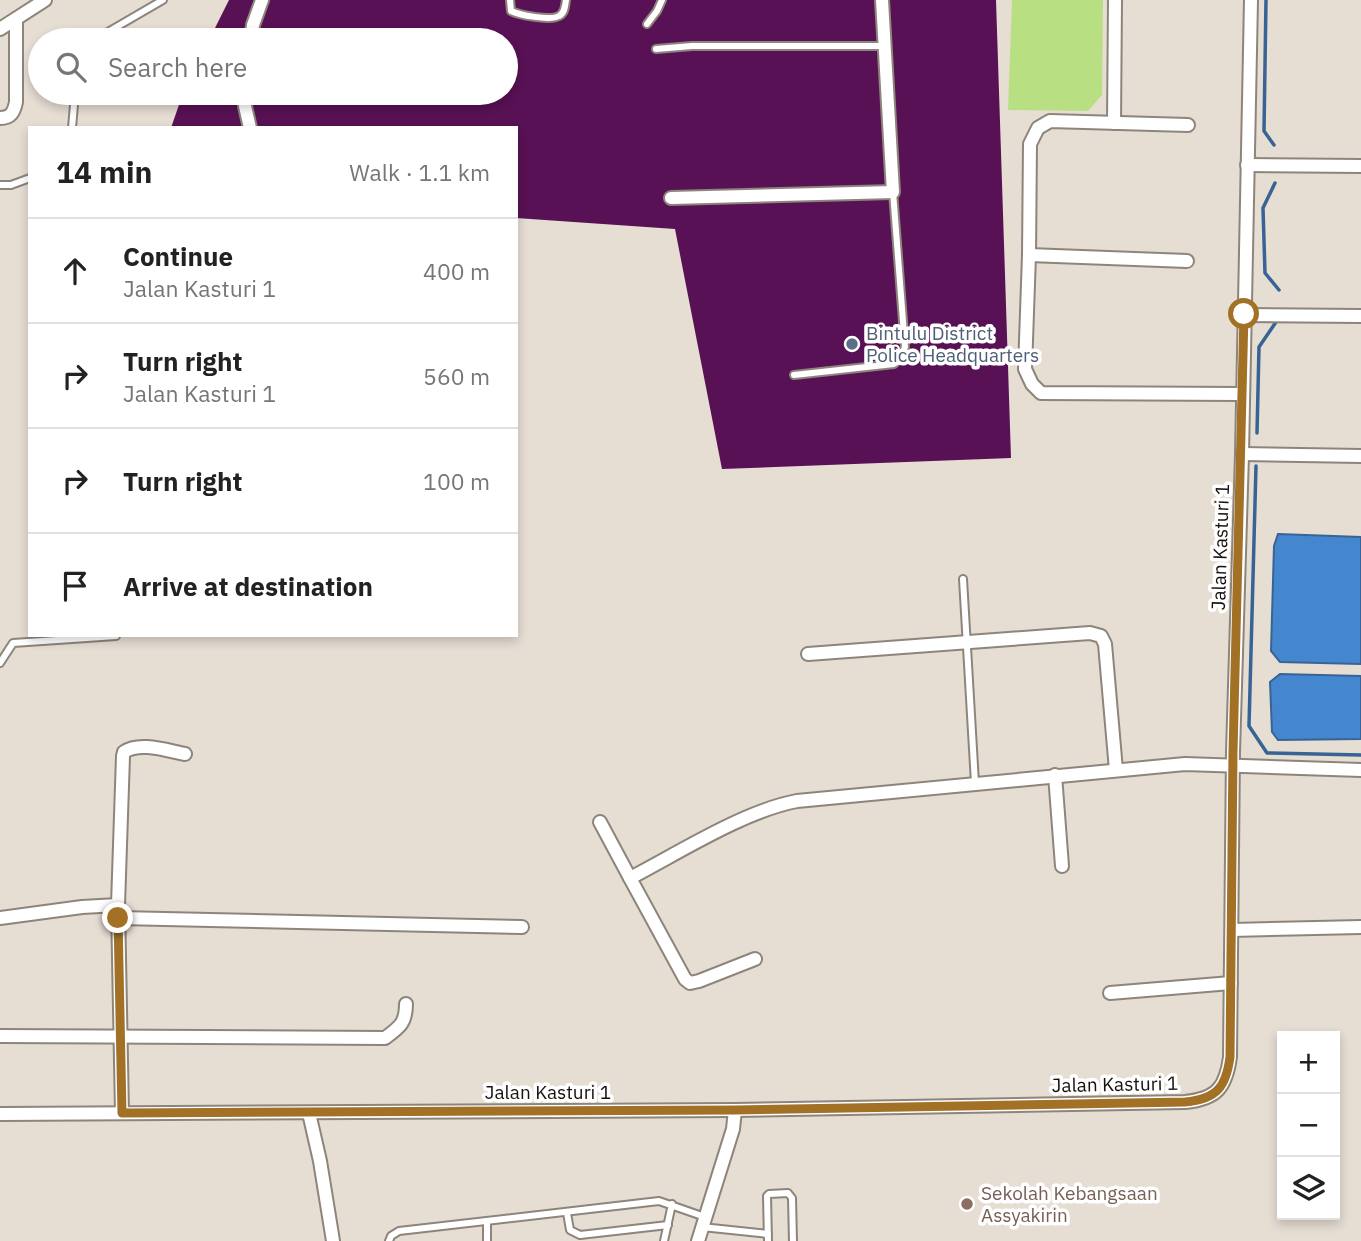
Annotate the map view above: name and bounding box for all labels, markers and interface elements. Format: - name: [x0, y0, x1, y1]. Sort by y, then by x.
- search box: [28, 28, 518, 105]
- icon: search: [52, 48, 90, 86]
- text: Search here: [108, 50, 247, 84]
- text: 14 min: [56, 152, 152, 191]
- text: Walk · 1.1 km: [349, 157, 490, 187]
- text: Continue: [123, 239, 233, 273]
- icon: ahead: [56, 252, 94, 290]
- text: 400 m: [423, 256, 490, 286]
- text: Jalan Kasturi 1: [123, 273, 276, 303]
- route start: [1228, 298, 1259, 329]
- place label: Bintulu District Police Headquarters: [866, 321, 1039, 367]
- marker: Bintulu District Police Headquarters: [844, 336, 860, 352]
- text: Turn right: [123, 344, 242, 378]
- icon: right: [56, 357, 94, 395]
- text: 560 m: [423, 361, 490, 391]
- text: Jalan Kasturi 1: [123, 378, 276, 408]
- icon: right: [56, 462, 94, 500]
- text: Turn right: [123, 464, 242, 498]
- text: 100 m: [423, 466, 490, 496]
- street label: Jalan Kasturi 1: [1206, 483, 1234, 611]
- icon: arrive: [56, 567, 94, 605]
- text: Arrive at destination: [123, 569, 373, 603]
- route end: [102, 902, 133, 933]
- map controls: [1277, 1031, 1340, 1220]
- button: +: [1277, 1031, 1340, 1094]
- street label: Jalan Kasturi 1: [1052, 1071, 1178, 1097]
- street label: Jalan Kasturi 1: [485, 1080, 611, 1104]
- button: −: [1277, 1094, 1340, 1157]
- button: layers: [1277, 1157, 1340, 1220]
- place label: Sekolah Kebangsaan Assyakirin: [981, 1181, 1158, 1227]
- marker: Sekolah Kebangsaan Assyakirin: [959, 1196, 975, 1212]

